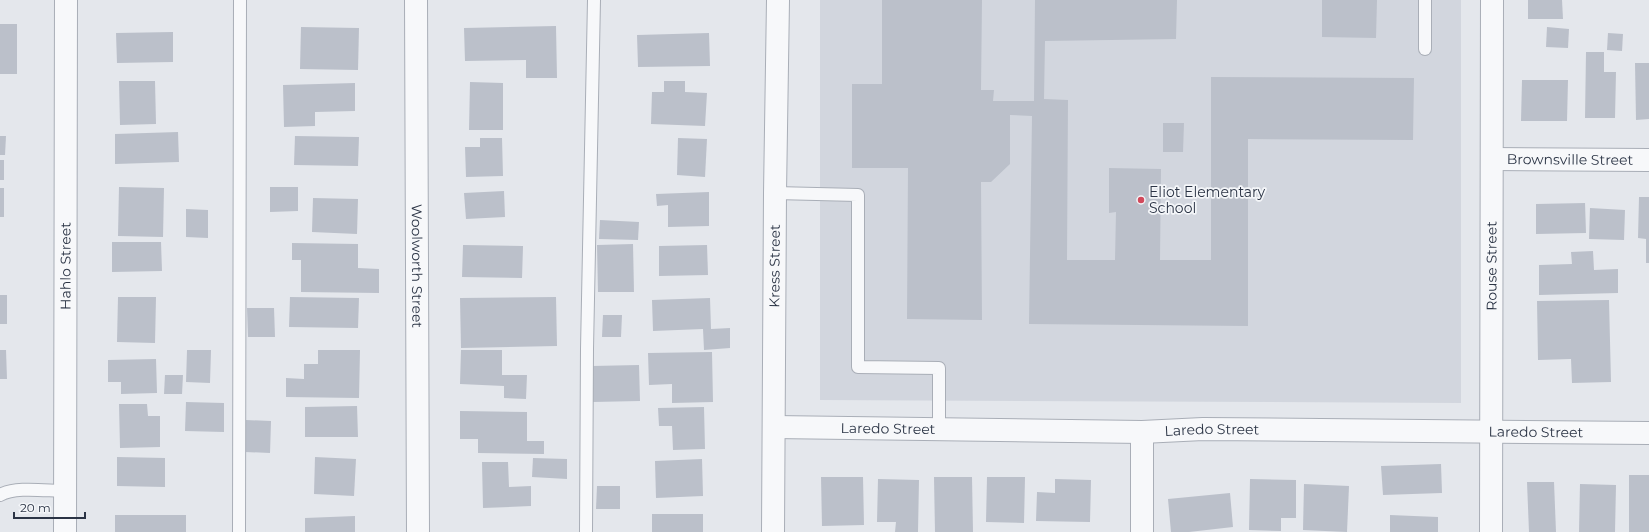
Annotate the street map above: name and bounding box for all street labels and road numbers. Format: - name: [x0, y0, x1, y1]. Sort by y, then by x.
- street label: Brownsville Street: [1507, 150, 1634, 169]
- street label: Woolworth Street: [408, 204, 426, 328]
- street label: Rouse Street: [1482, 221, 1501, 311]
- street label: Hahlo Street: [56, 222, 75, 310]
- street label: Kress Street: [765, 224, 784, 308]
- street label: Laredo Street: [840, 419, 936, 438]
- street label: Laredo Street: [1164, 420, 1260, 440]
- street label: Laredo Street: [1488, 423, 1584, 441]

